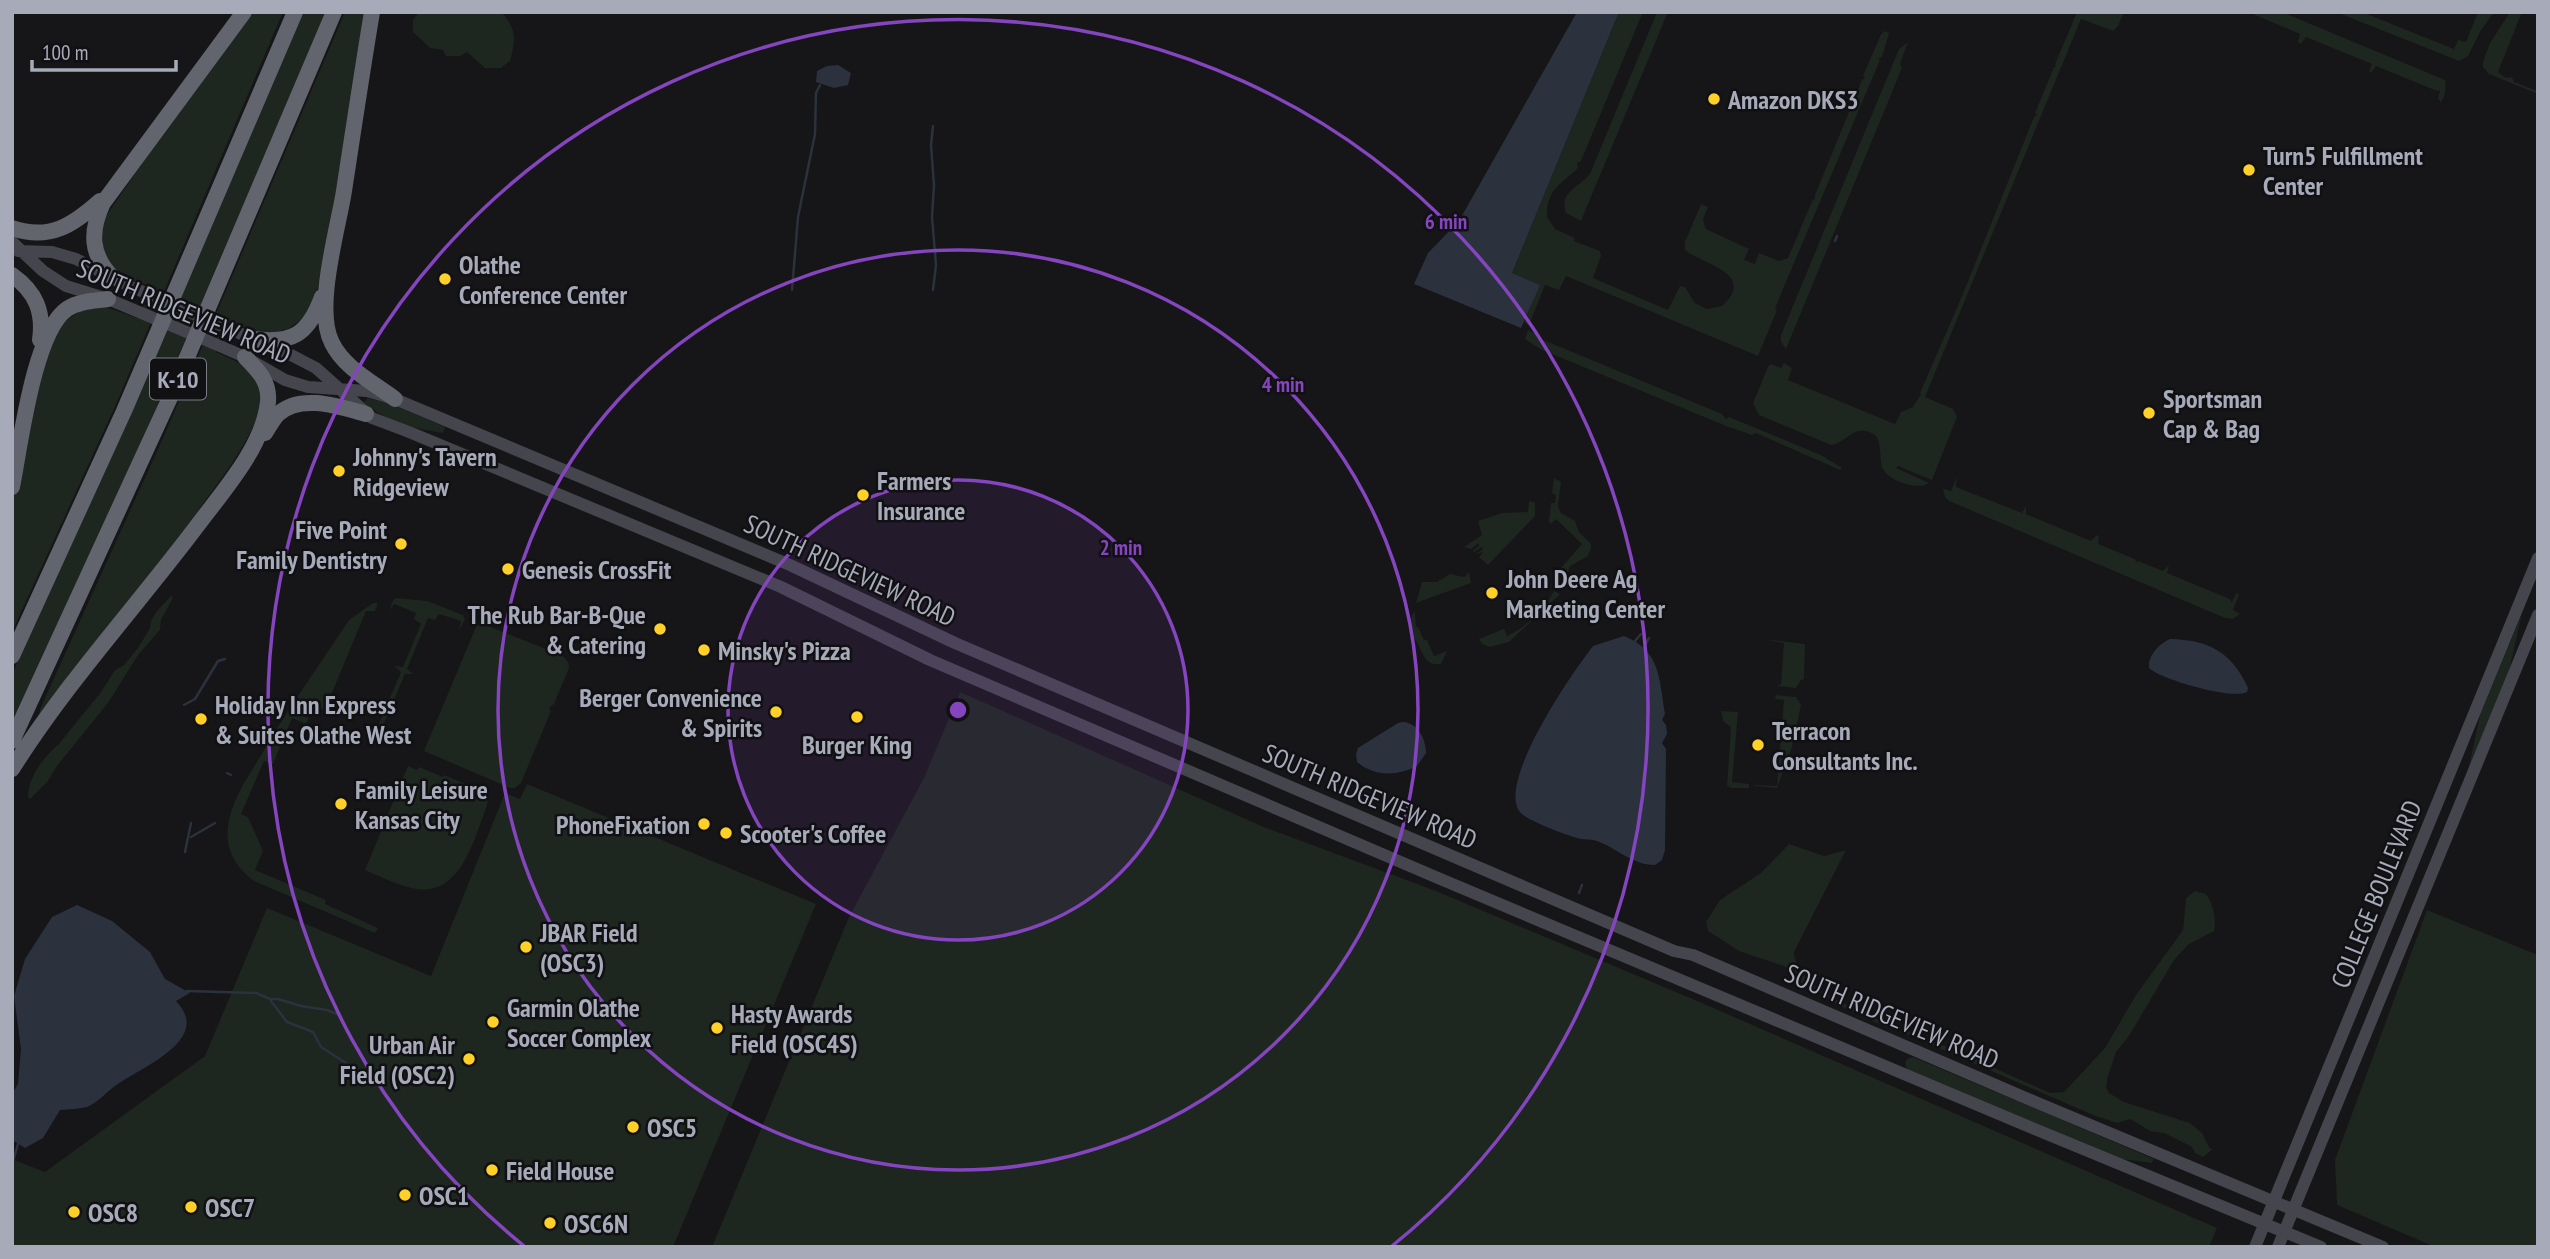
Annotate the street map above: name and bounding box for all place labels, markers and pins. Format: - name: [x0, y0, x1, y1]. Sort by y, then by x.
- place label: Amazon DKS3: [1727, 83, 1859, 116]
- marker: Amazon DKS3: [1706, 91, 1722, 107]
- place label: Turn5 Fulfillment Center: [2263, 139, 2423, 202]
- marker: Turn5 Fulfillment Center: [2241, 162, 2257, 178]
- place label: Olathe Conference Center: [459, 248, 627, 311]
- marker: Olathe Conference Center: [437, 271, 453, 287]
- place label: Sportsman Cap & Bag: [2163, 382, 2262, 445]
- marker: Sportsman Cap & Bag: [2141, 405, 2157, 421]
- place label: Johnny's Tavern Ridgeview: [352, 440, 497, 503]
- marker: Johnny's Tavern Ridgeview: [331, 463, 347, 479]
- place label: Farmers Insurance: [877, 464, 965, 527]
- marker: Farmers Insurance: [855, 487, 871, 503]
- place label: Five Point Family Dentistry: [236, 513, 388, 576]
- marker: Five Point Family Dentistry: [393, 536, 409, 552]
- place label: Genesis CrossFit: [522, 553, 672, 586]
- marker: Genesis CrossFit: [500, 561, 516, 577]
- place label: John Deere Ag Marketing Center: [1505, 562, 1665, 625]
- marker: John Deere Ag Marketing Center: [1484, 585, 1500, 601]
- place label: The Rub Bar-B-Que & Catering: [468, 598, 646, 661]
- marker: The Rub Bar-B-Que & Catering: [652, 621, 668, 637]
- place label: Minsky's Pizza: [718, 634, 851, 667]
- marker: Minsky's Pizza: [696, 642, 712, 658]
- place label: Berger Convenience & Spirits: [579, 681, 762, 744]
- place label: Holiday Inn Express & Suites Olathe West: [215, 688, 412, 751]
- centre of rings: [946, 698, 970, 722]
- marker: Berger Convenience & Spirits: [768, 704, 784, 720]
- marker: Burger King: [849, 709, 865, 725]
- marker: Holiday Inn Express & Suites Olathe West: [193, 711, 209, 727]
- place label: Terracon Consultants Inc.: [1772, 714, 1918, 777]
- place label: Burger King: [802, 728, 912, 761]
- marker: Terracon Consultants Inc.: [1750, 737, 1766, 753]
- place label: Family Leisure Kansas City: [355, 773, 488, 836]
- marker: Family Leisure Kansas City: [333, 796, 349, 812]
- place label: PhoneFixation: [556, 808, 690, 841]
- marker: PhoneFixation: [696, 816, 712, 832]
- place label: Scooter's Coffee: [740, 817, 886, 850]
- marker: Scooter's Coffee: [718, 825, 734, 841]
- place label: JBAR Field (OSC3): [539, 916, 637, 979]
- marker: JBAR Field (OSC3): [518, 939, 534, 955]
- place label: Garmin Olathe Soccer Complex: [507, 991, 652, 1054]
- place label: Hasty Awards Field (OSC4S): [731, 997, 858, 1060]
- marker: Garmin Olathe Soccer Complex: [485, 1014, 501, 1030]
- marker: Hasty Awards Field (OSC4S): [709, 1020, 725, 1036]
- place label: Urban Air Field (OSC2): [340, 1028, 455, 1091]
- marker: Urban Air Field (OSC2): [461, 1051, 477, 1067]
- place label: OSC5: [647, 1111, 697, 1144]
- marker: OSC5: [625, 1119, 641, 1135]
- place label: Field House: [506, 1154, 614, 1187]
- marker: Field House: [484, 1162, 500, 1178]
- place label: OSC1: [419, 1179, 469, 1212]
- marker: OSC1: [397, 1187, 413, 1203]
- place label: OSC7: [205, 1191, 255, 1224]
- place label: OSC8: [88, 1196, 138, 1229]
- marker: OSC7: [183, 1199, 199, 1215]
- marker: OSC8: [66, 1204, 82, 1220]
- place label: OSC6N: [564, 1207, 628, 1240]
- marker: OSC6N: [542, 1215, 558, 1231]

